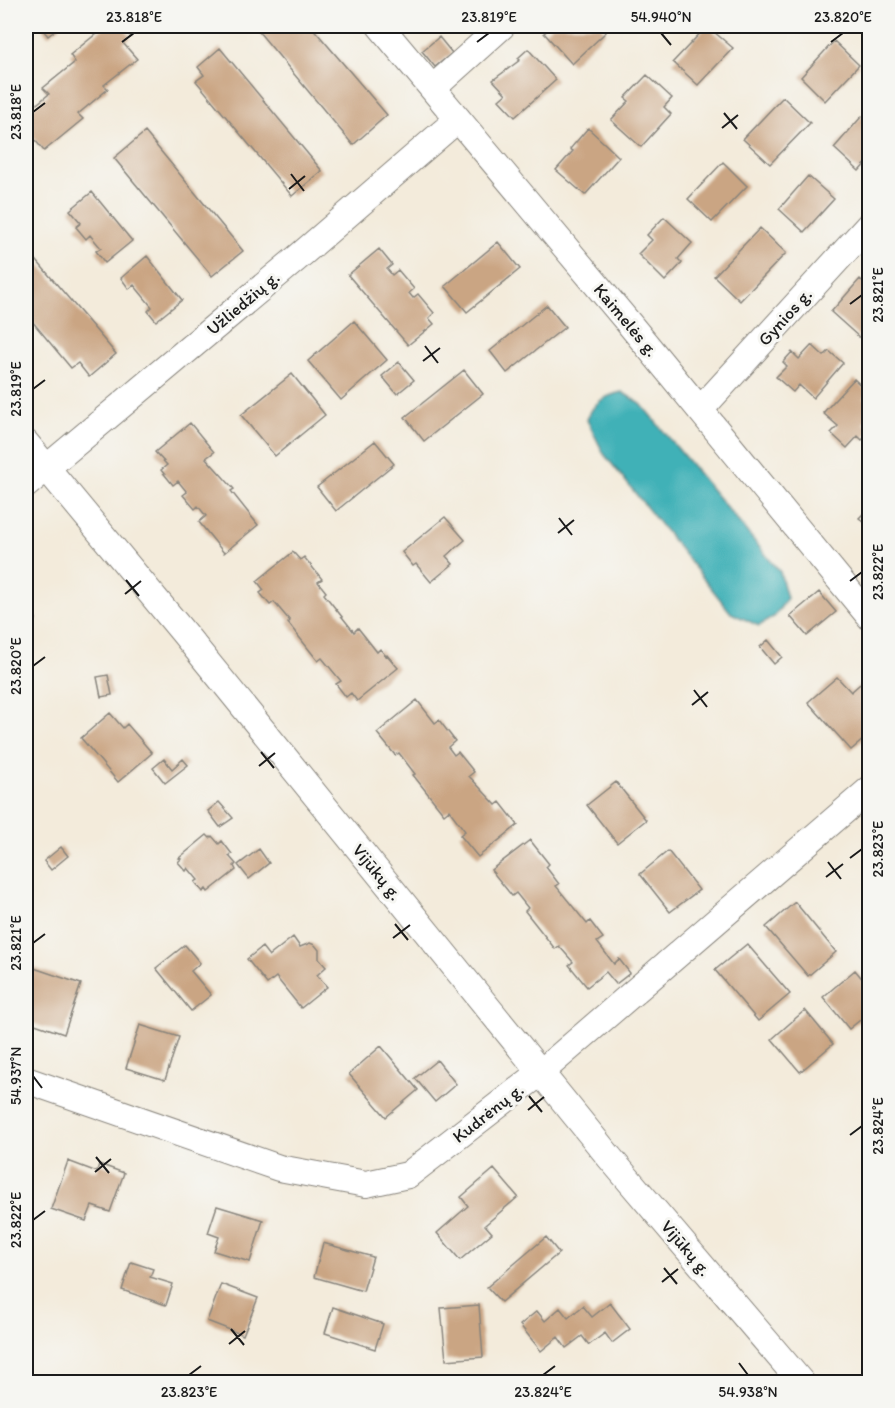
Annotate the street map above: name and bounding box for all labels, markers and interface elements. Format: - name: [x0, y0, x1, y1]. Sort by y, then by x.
- text: 23.818°E: [106, 8, 162, 26]
- text: 23.819°E: [461, 8, 517, 26]
- text: 54.940°N: [630, 8, 692, 26]
- text: 23.820°E: [814, 8, 872, 26]
- text: 23.818°E: [7, 84, 25, 140]
- street label: Užliedžių g.: [202, 266, 284, 340]
- text: 23.821°E: [869, 267, 887, 323]
- street label: Kaimelės g.: [589, 279, 663, 361]
- street label: Gynios g.: [753, 284, 817, 350]
- text: 23.819°E: [7, 361, 25, 417]
- text: 23.822°E: [869, 544, 887, 600]
- text: 23.820°E: [7, 637, 25, 695]
- text: 23.823°E: [869, 821, 887, 877]
- street label: Vijūkų g.: [348, 839, 406, 905]
- text: 23.821°E: [7, 915, 25, 971]
- text: 54.937°N: [7, 1047, 25, 1105]
- street label: Kudrėnų g.: [448, 1078, 528, 1148]
- text: 23.824°E: [869, 1097, 887, 1155]
- text: 23.822°E: [7, 1192, 25, 1248]
- street label: Vijūkų g.: [656, 1215, 716, 1281]
- text: 23.823°E: [161, 1383, 217, 1401]
- text: 23.824°E: [514, 1383, 572, 1401]
- text: 54.938°N: [718, 1383, 778, 1401]

